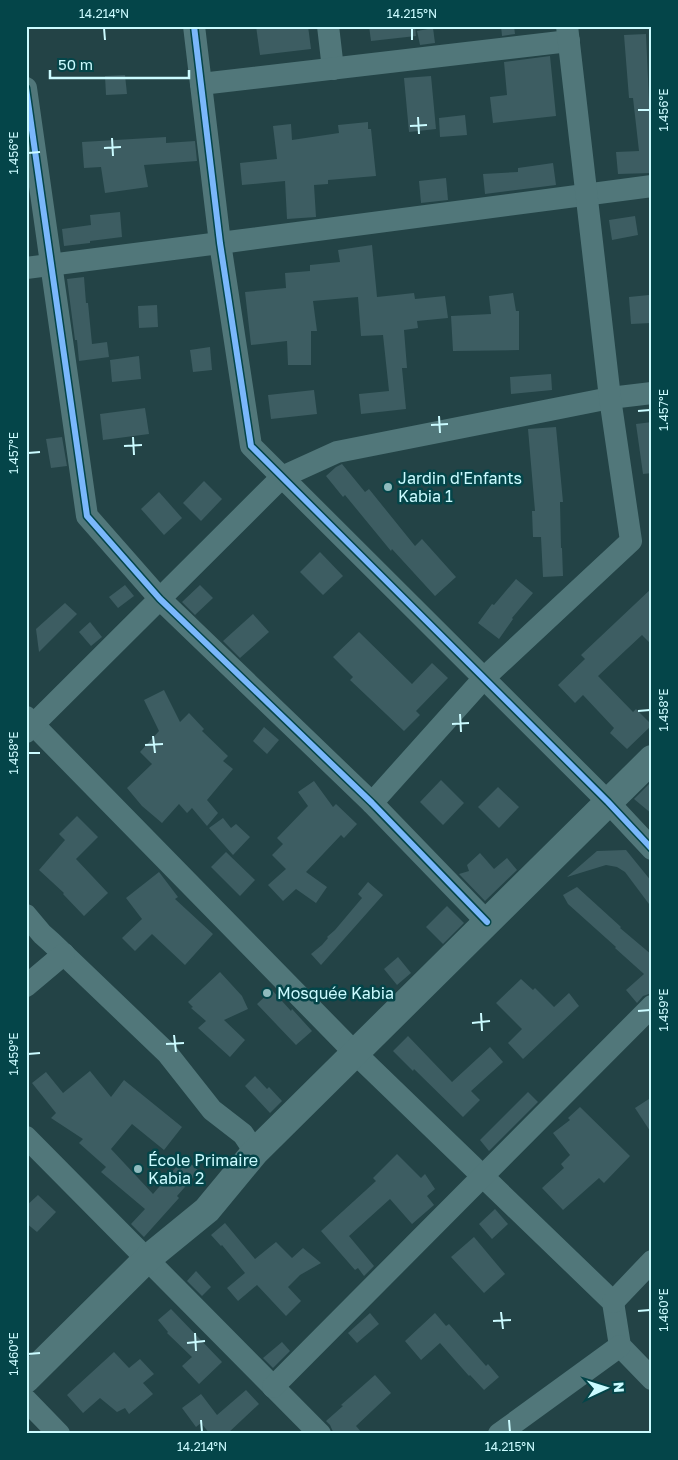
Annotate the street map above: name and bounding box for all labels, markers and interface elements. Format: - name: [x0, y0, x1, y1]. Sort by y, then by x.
- text: 14.214°N: [79, 6, 129, 21]
- text: 14.215°N: [387, 6, 437, 21]
- scale bar: [50, 48, 189, 80]
- text: 50 m: [58, 55, 93, 73]
- text: 1.456°E: [656, 89, 671, 131]
- text: 1.456°E: [6, 132, 21, 174]
- text: 1.457°E: [656, 389, 671, 431]
- text: 1.457°E: [6, 432, 21, 474]
- place label: Jardin d'Enfants Kabia 1: [398, 468, 522, 506]
- marker: Jardin d'Enfants Kabia 1: [382, 481, 394, 493]
- text: 1.458°E: [656, 688, 671, 732]
- text: 1.458°E: [6, 731, 21, 775]
- place label: Mosquée Kabia: [277, 983, 394, 1003]
- marker: Mosquée Kabia: [261, 987, 273, 999]
- text: 1.459°E: [656, 989, 671, 1031]
- text: 1.459°E: [6, 1033, 21, 1075]
- place label: École Primaire Kabia 2: [148, 1150, 258, 1188]
- marker: École Primaire Kabia 2: [132, 1163, 144, 1175]
- text: 1.460°E: [656, 1288, 671, 1332]
- text: 1.460°E: [6, 1332, 21, 1376]
- north arrow: [580, 1362, 630, 1412]
- text: N: [611, 1381, 628, 1393]
- text: 14.214°N: [177, 1439, 227, 1454]
- text: 14.215°N: [485, 1439, 535, 1454]

